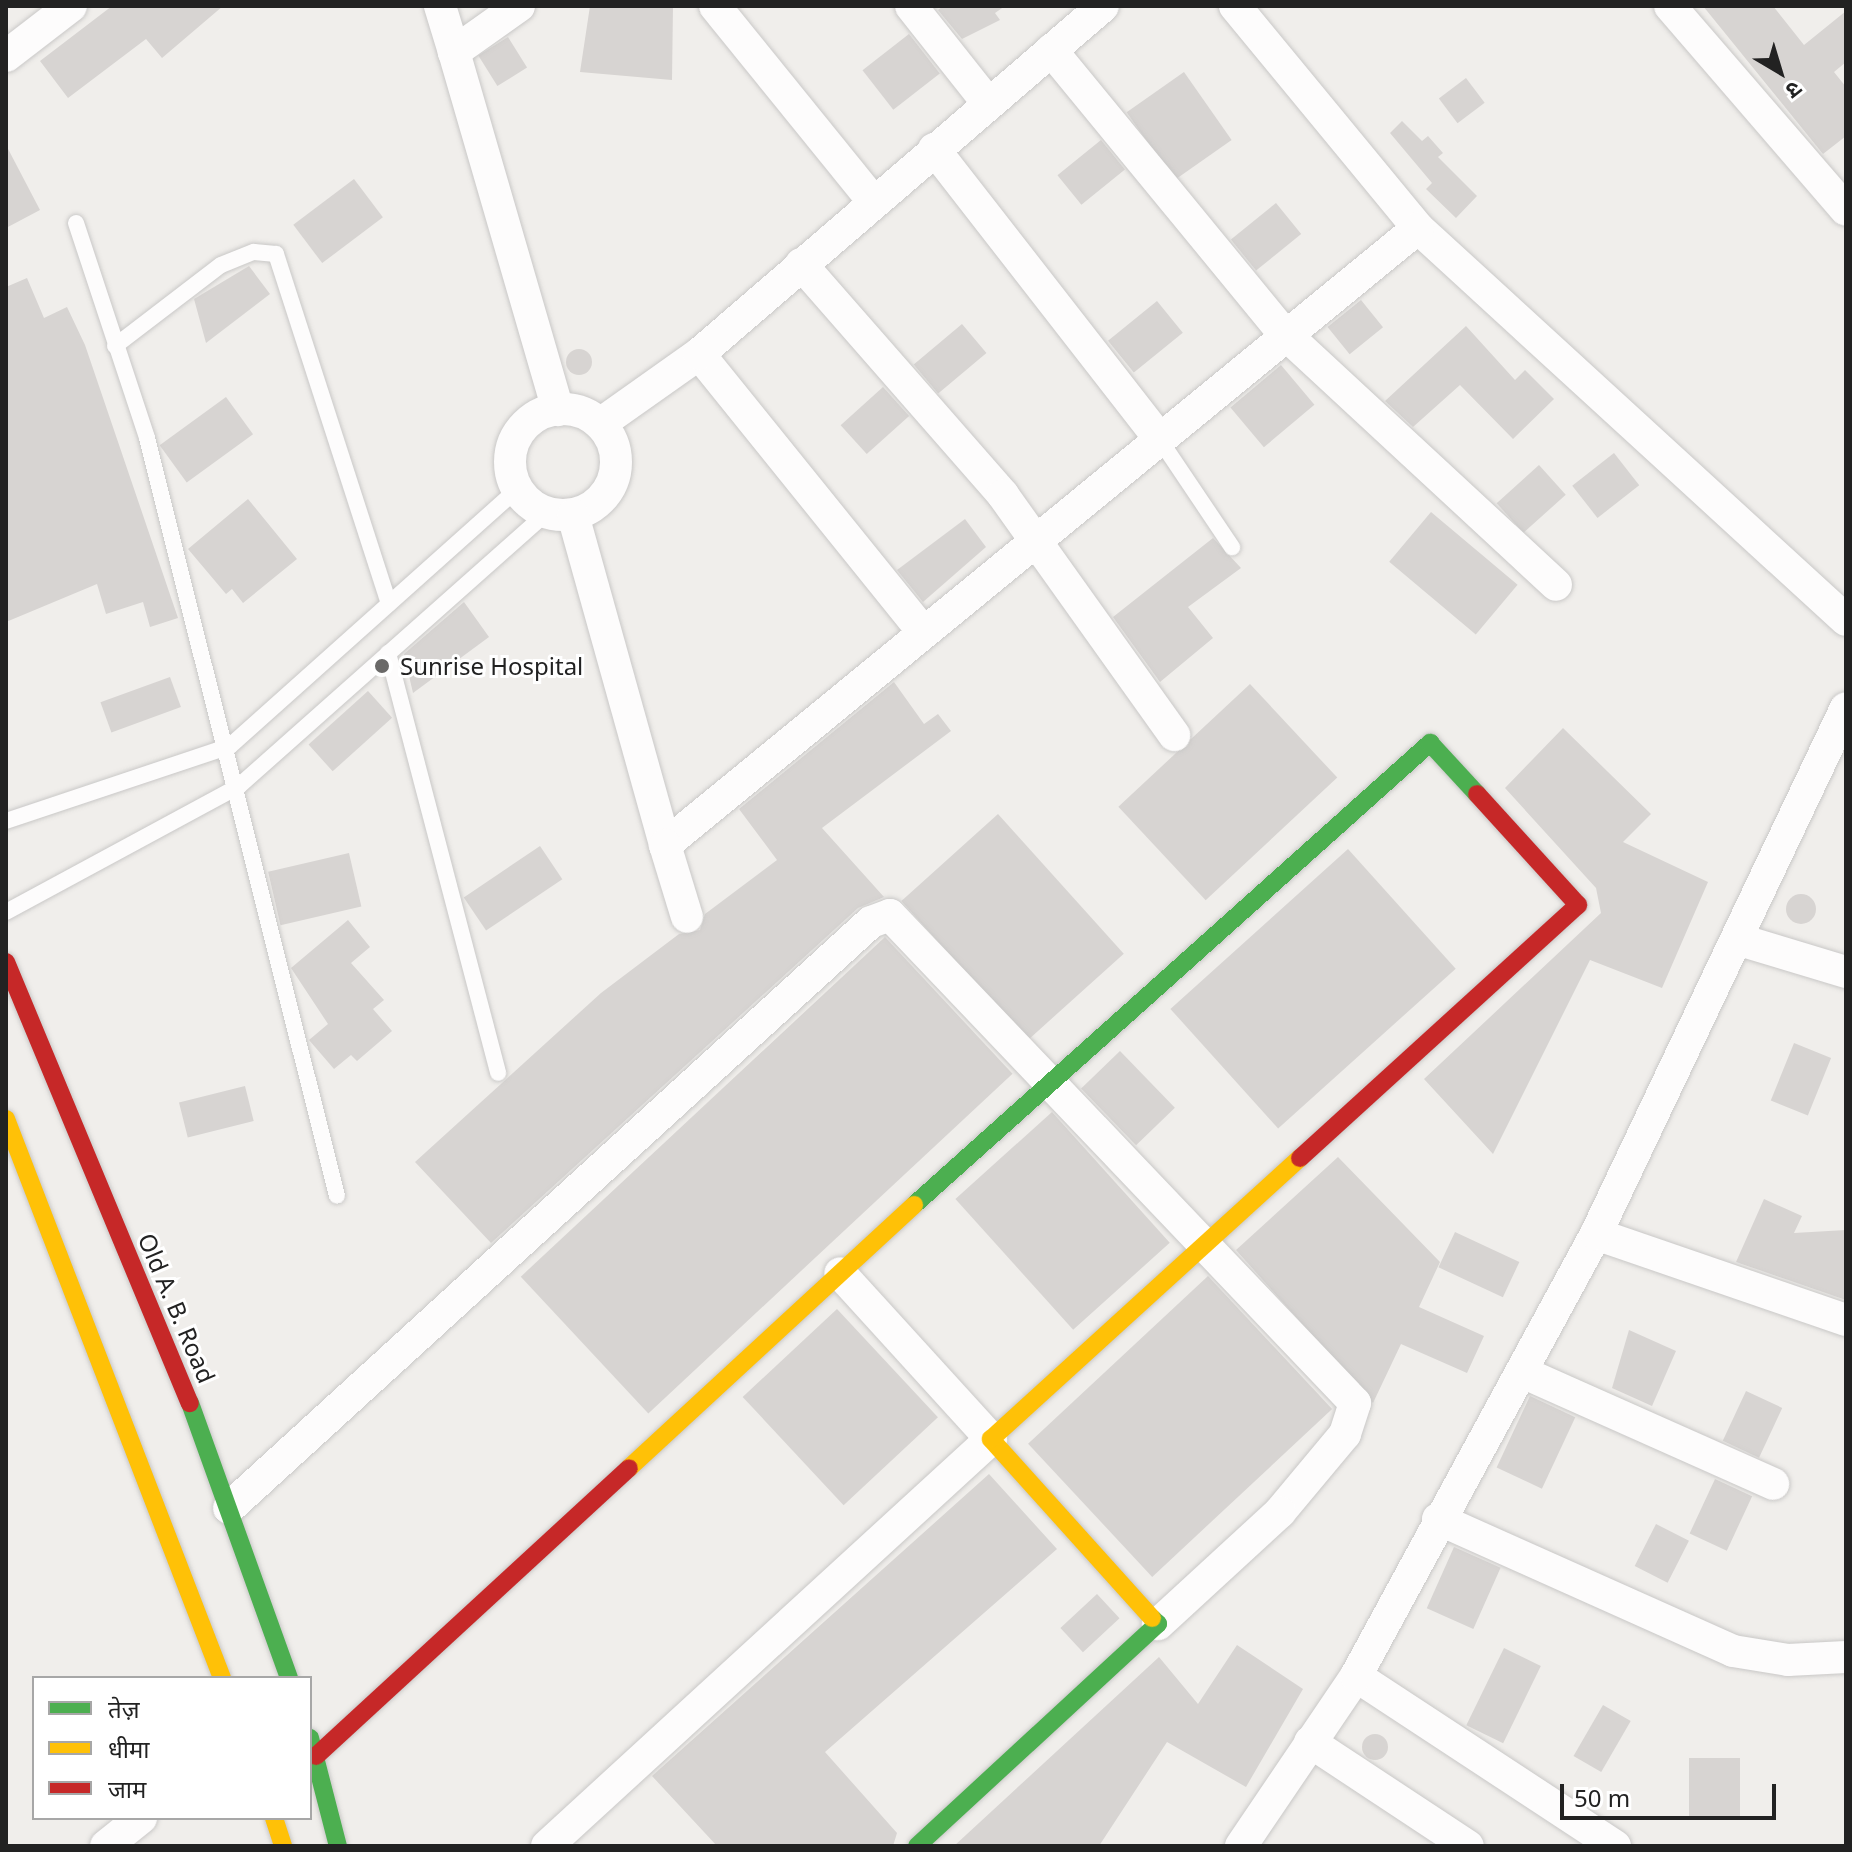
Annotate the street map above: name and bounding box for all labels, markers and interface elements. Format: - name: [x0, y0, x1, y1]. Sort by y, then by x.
- north arrow: [1740, 32, 1820, 112]
- text: उ: [1780, 75, 1809, 107]
- place label: Sunrise Hospital: [400, 652, 583, 680]
- marker: Sunrise Hospital: [371, 655, 393, 677]
- street label: Old A. B. Road: [133, 1229, 221, 1387]
- legend: [32, 1676, 312, 1820]
- text: तेज़: [108, 1692, 140, 1725]
- text: धीमा: [108, 1732, 150, 1765]
- scale bar: [1564, 1768, 1780, 1818]
- text: जाम: [108, 1772, 146, 1805]
- text: 50 m: [1574, 1781, 1630, 1814]

